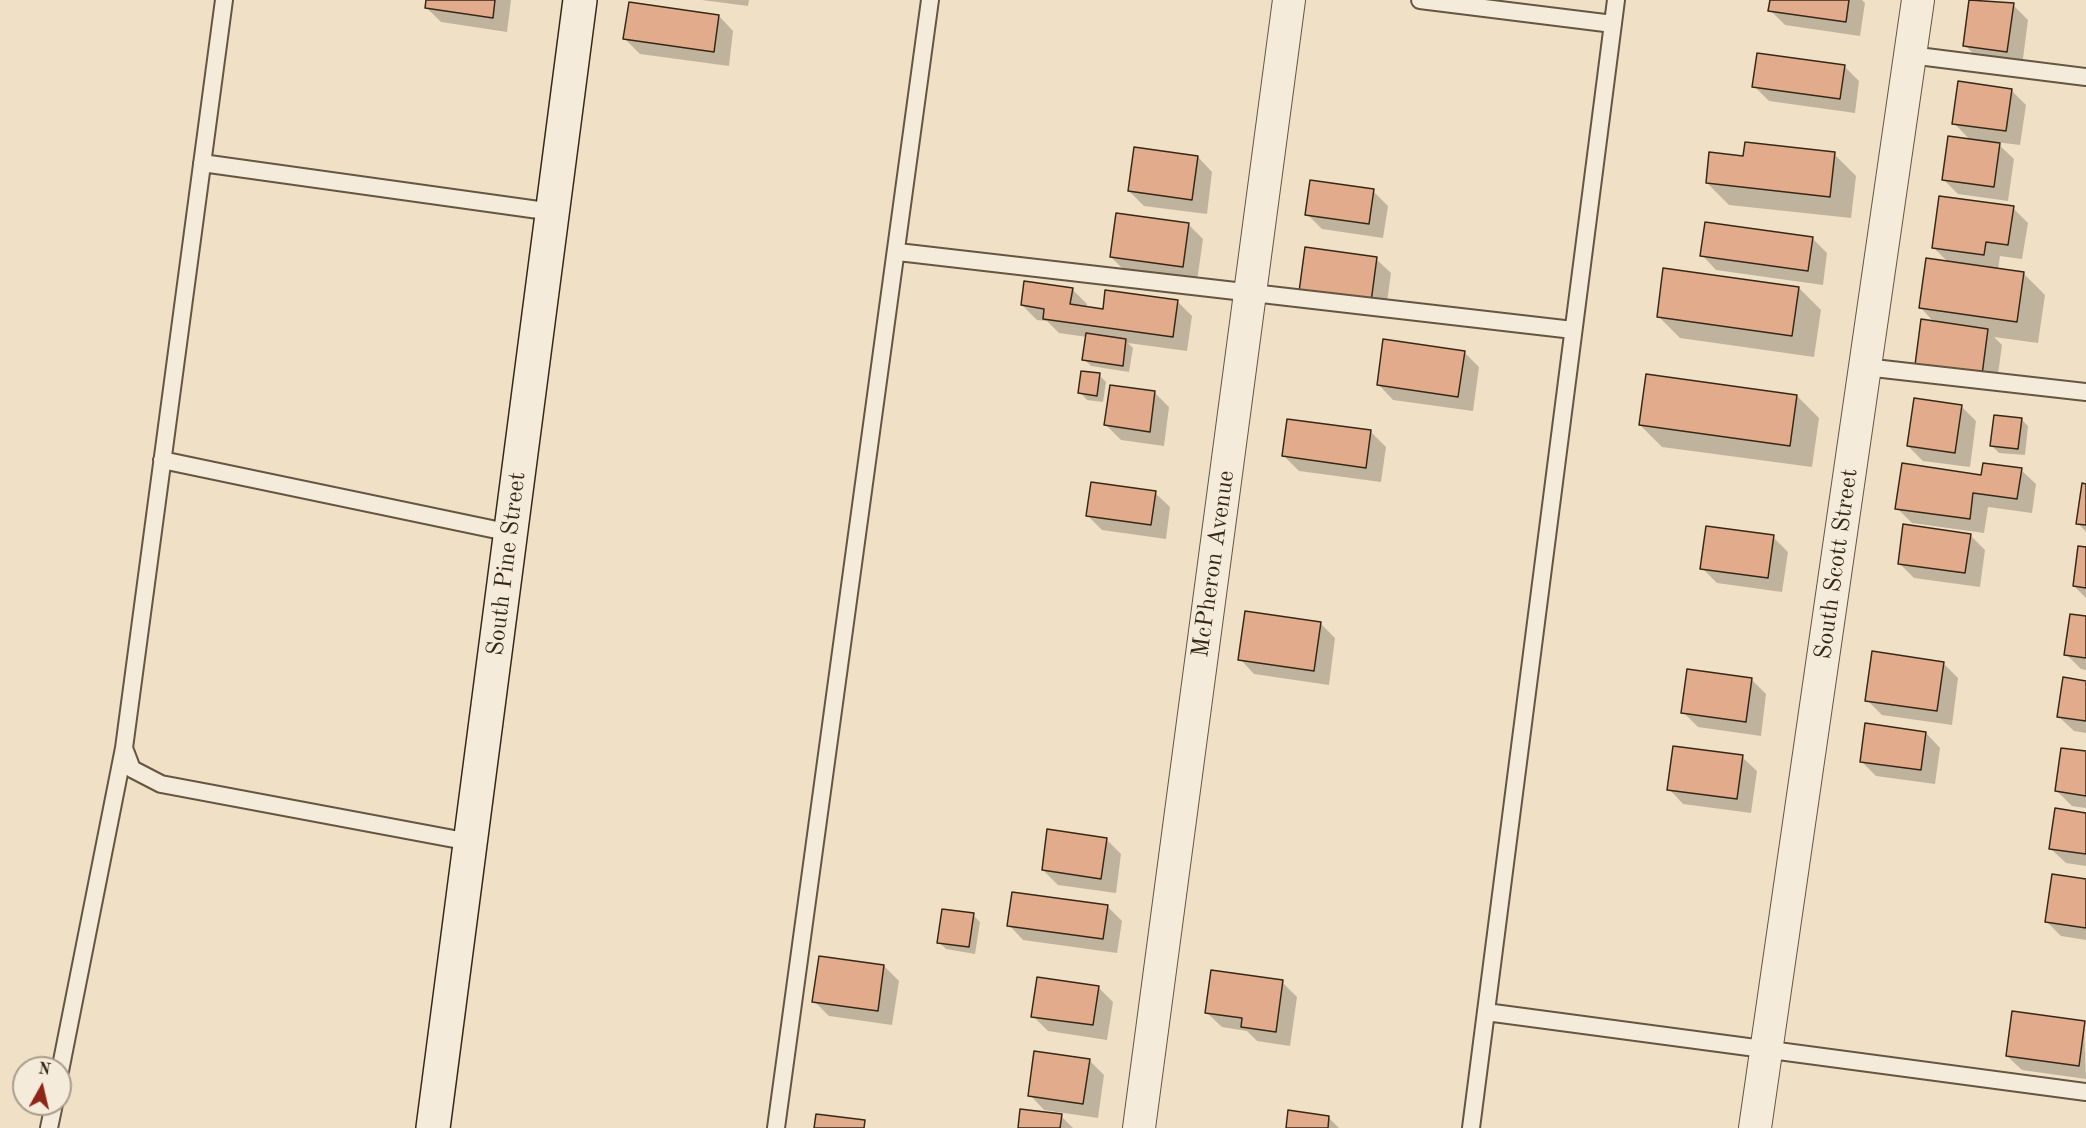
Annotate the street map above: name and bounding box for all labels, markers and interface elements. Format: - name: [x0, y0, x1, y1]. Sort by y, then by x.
- street label: South Scott Street: [1809, 467, 1865, 661]
- street label: McPheron Avenue: [1187, 469, 1241, 659]
- street label: South Pine Street: [481, 470, 533, 658]
- north arrow: [12, 1056, 72, 1116]
- text: N: [37, 1061, 51, 1079]

